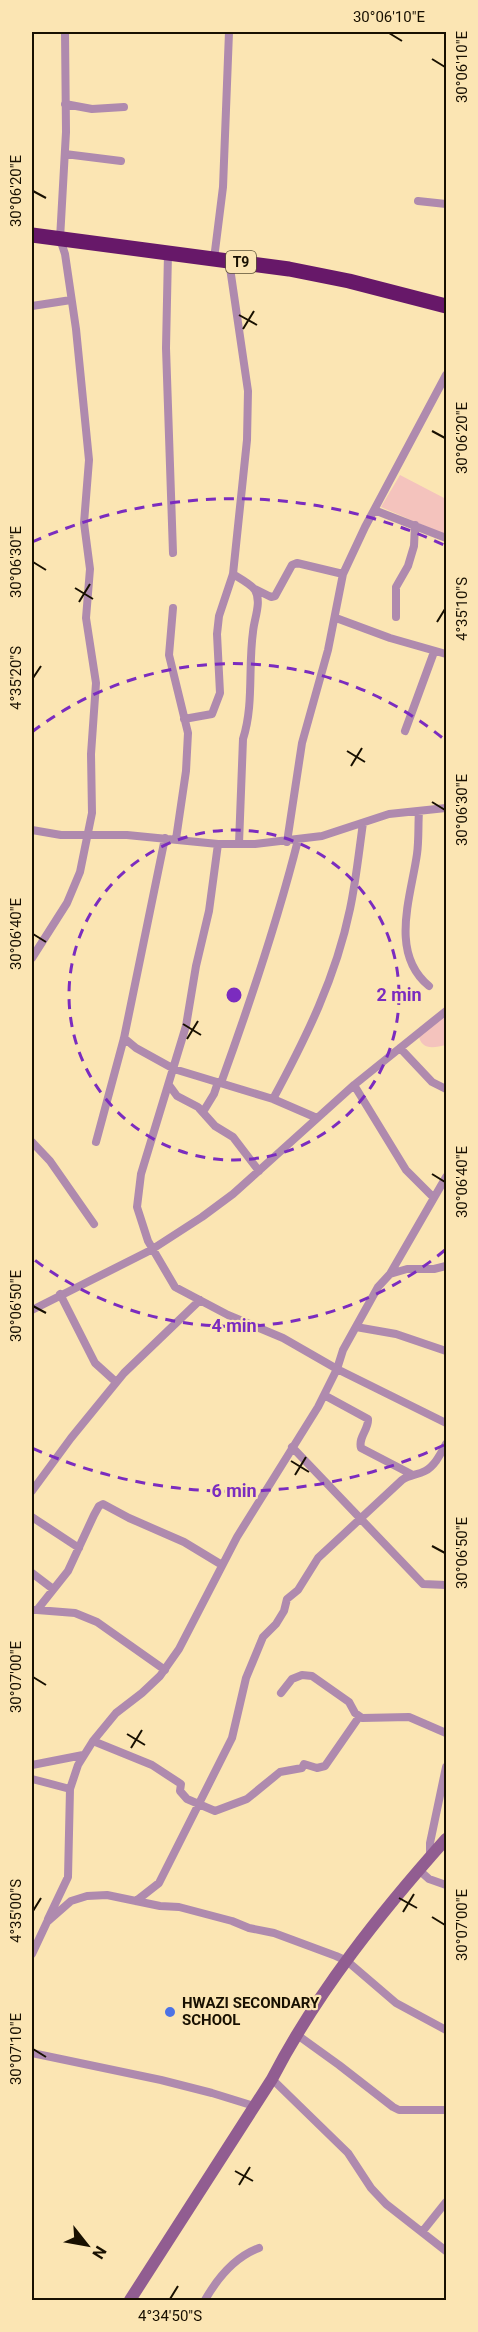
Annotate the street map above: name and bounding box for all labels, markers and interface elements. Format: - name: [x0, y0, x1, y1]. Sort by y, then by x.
- text: 30°06'10"E: [353, 8, 426, 26]
- text: 30°06'10"E: [453, 30, 471, 103]
- text: 30°06'20"E: [7, 154, 25, 227]
- road number: T9: [226, 251, 256, 273]
- text: 30°06'20"E: [453, 401, 471, 474]
- text: 30°06'30"E: [7, 525, 25, 598]
- text: 4°35'10"S: [453, 577, 471, 641]
- text: 4°35'20"S: [7, 646, 25, 710]
- text: 30°06'30"E: [453, 773, 471, 846]
- text: 30°06'40"E: [7, 897, 25, 970]
- text: 2 min: [376, 984, 422, 1005]
- centre of rings: [224, 985, 244, 1005]
- text: 30°06'40"E: [453, 1145, 471, 1218]
- text: 30°06'50"E: [7, 1269, 25, 1342]
- text: 4 min: [211, 1315, 257, 1336]
- text: 6 min: [211, 1480, 257, 1501]
- text: 30°06'50"E: [453, 1516, 471, 1589]
- text: 30°07'00"E: [7, 1640, 25, 1713]
- text: 4°35'00"S: [7, 1879, 25, 1943]
- text: 30°07'00"E: [453, 1888, 471, 1961]
- place label: HWAZI SECONDARY SCHOOL: [182, 1994, 320, 2029]
- marker: HWAZI SECONDARY SCHOOL: [163, 2005, 177, 2019]
- text: 30°07'10"E: [7, 2012, 25, 2085]
- north arrow: [57, 2215, 117, 2275]
- text: N: [88, 2243, 110, 2262]
- text: 4°34'50"S: [138, 2307, 202, 2325]

